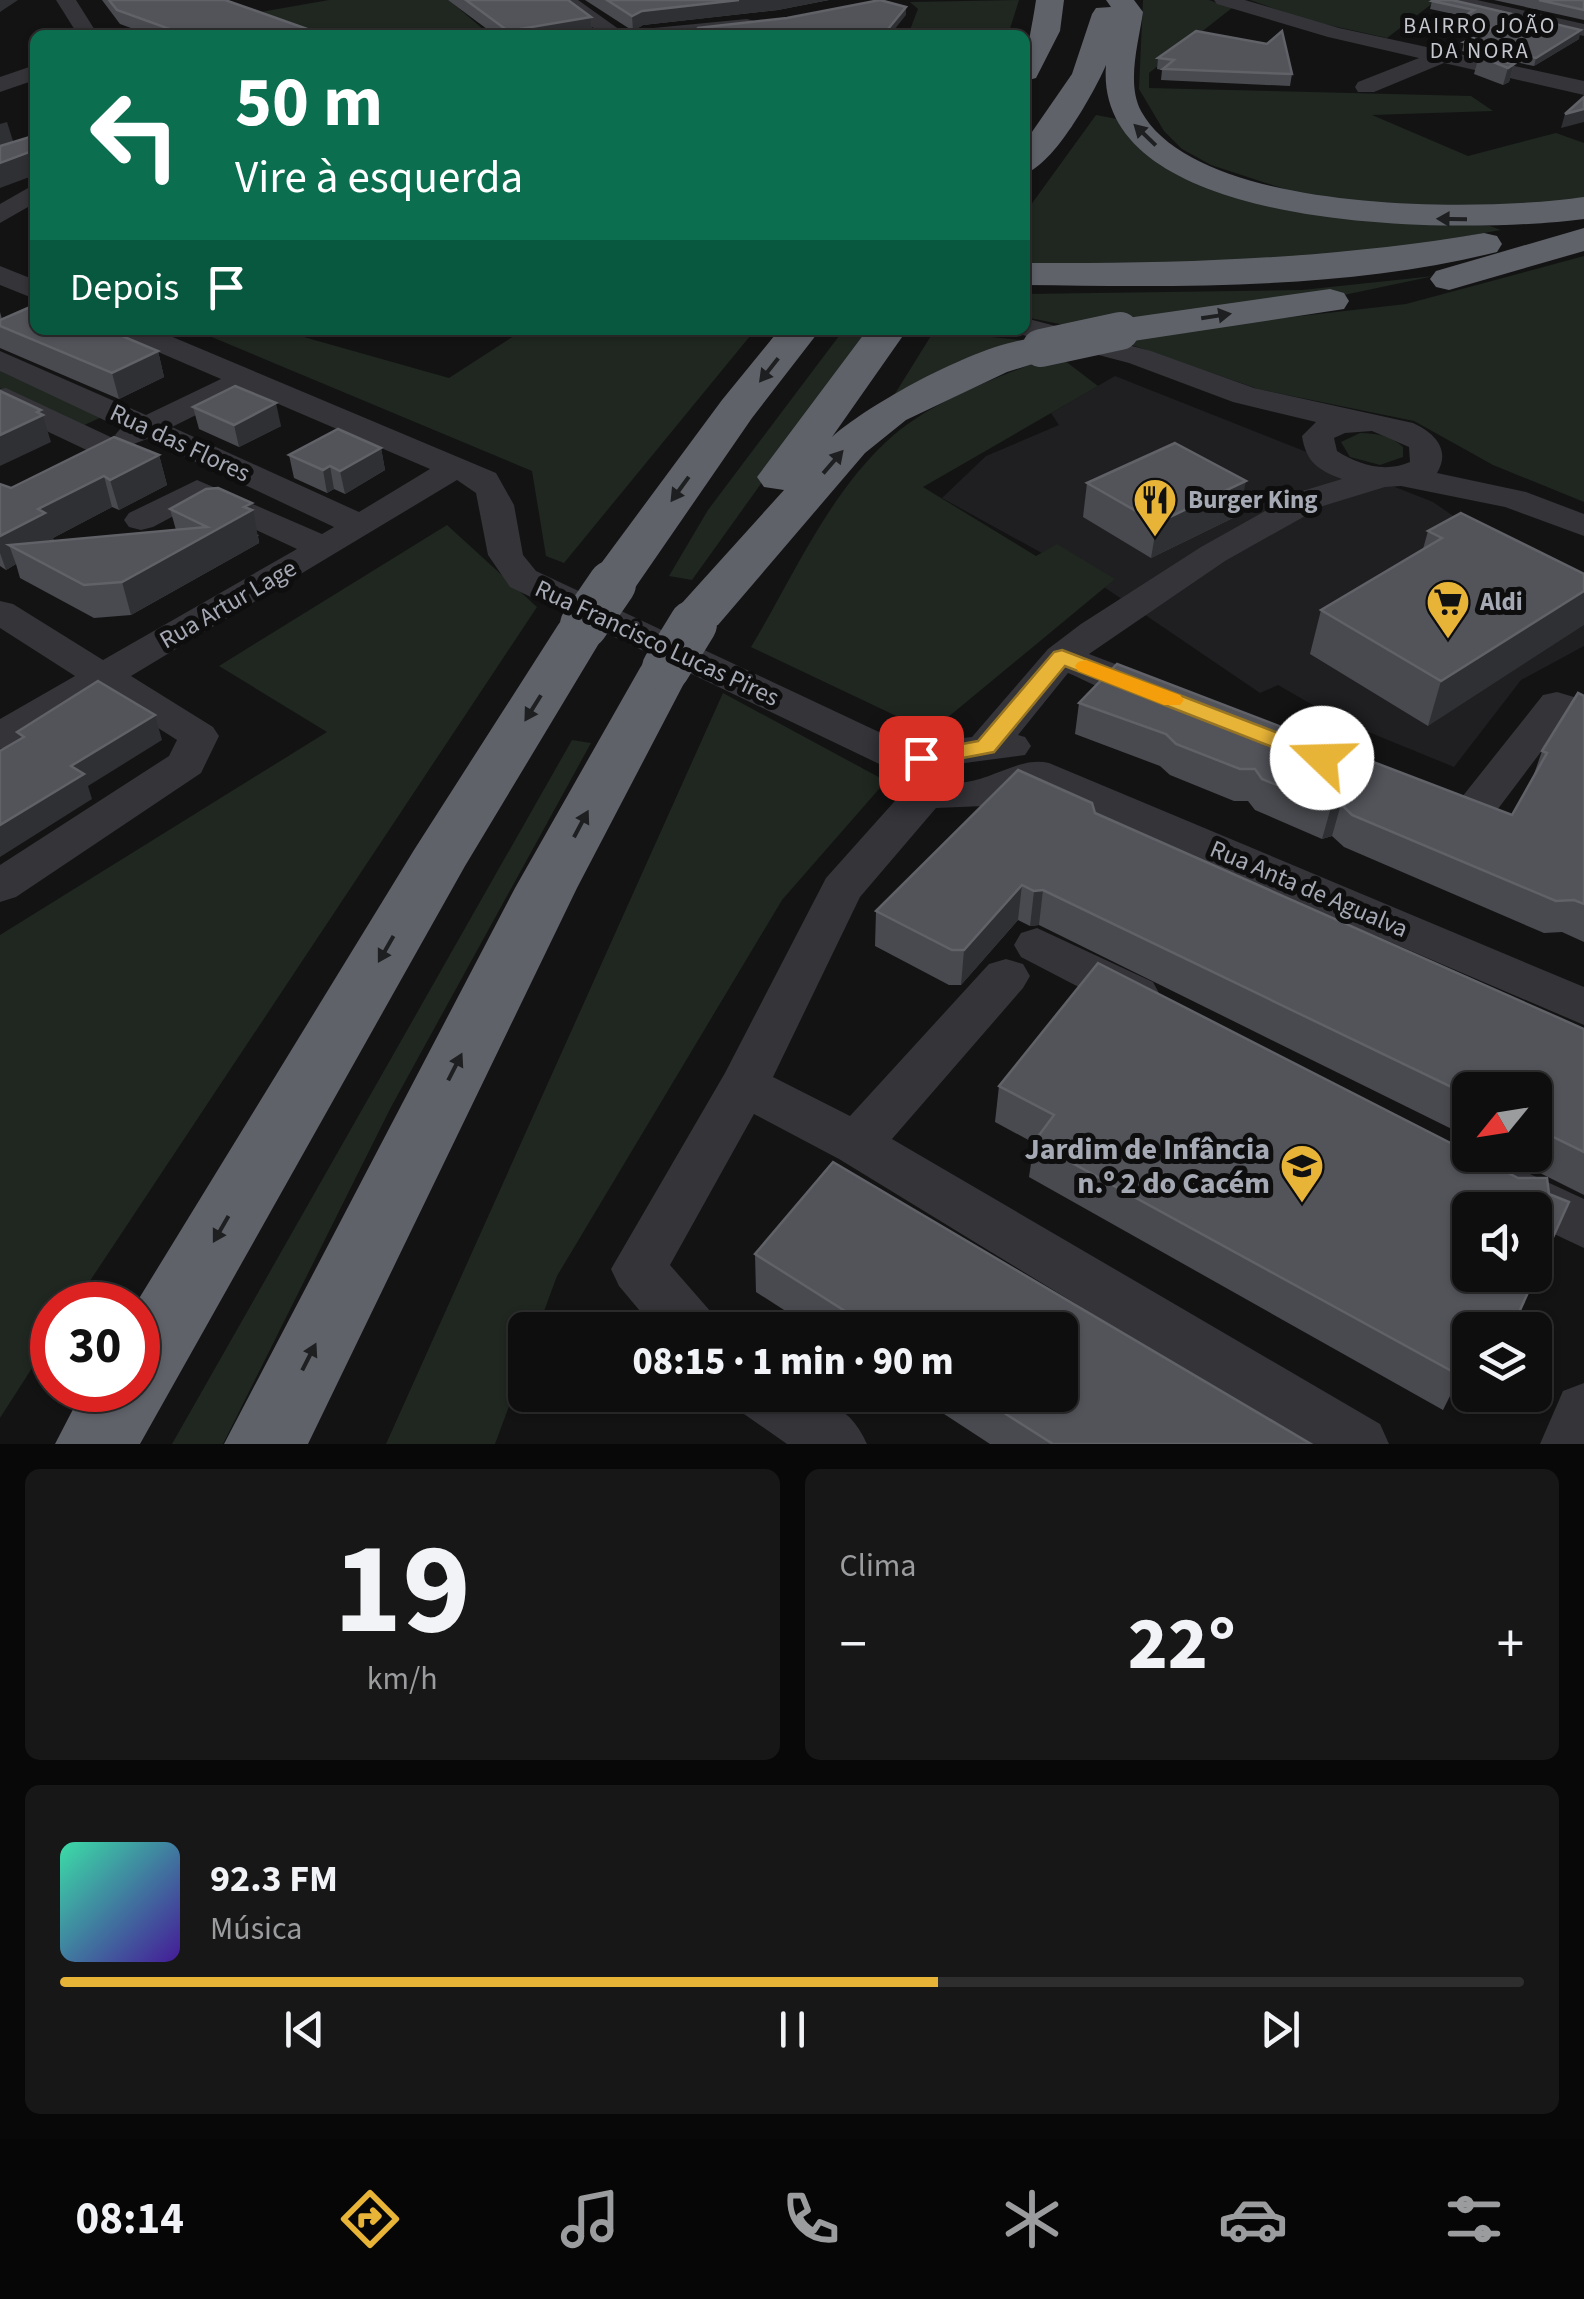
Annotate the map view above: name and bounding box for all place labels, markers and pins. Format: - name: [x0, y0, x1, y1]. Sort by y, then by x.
- restaurant icon: Burger King: [1132, 477, 1178, 538]
- place label: Burger King: [1188, 482, 1318, 518]
- supermarket icon: Aldi: [1425, 579, 1471, 640]
- place label: Aldi: [1479, 584, 1523, 620]
- pin: [879, 716, 964, 801]
- place label: Jardim de Infância n.º 2 do Cacém: [1024, 1128, 1270, 1205]
- school or university icon: Jardim de Infância n.º 2 do Cacém: [1279, 1143, 1325, 1204]

